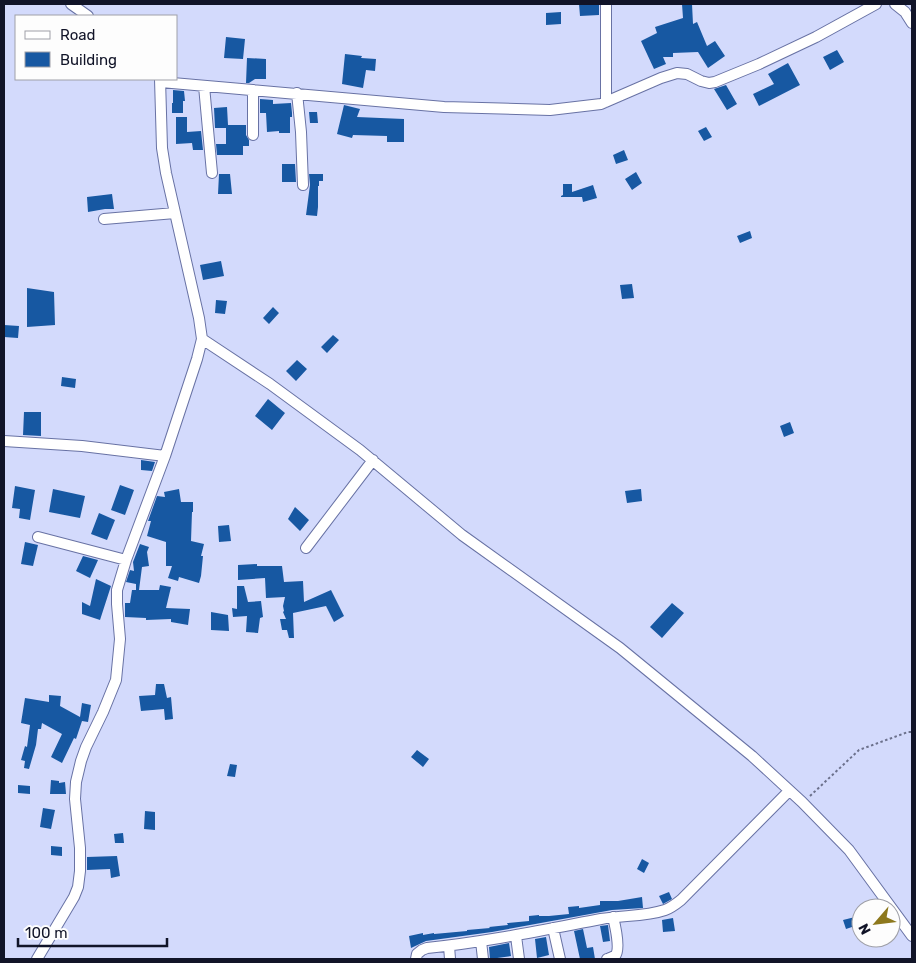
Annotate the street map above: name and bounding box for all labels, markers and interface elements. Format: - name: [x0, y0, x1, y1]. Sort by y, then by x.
- legend: [15, 15, 178, 80]
- text: Road: [60, 26, 96, 44]
- text: Building: [60, 51, 117, 69]
- north arrow: [851, 898, 901, 948]
- scale bar: [18, 916, 166, 948]
- text: N: [855, 920, 875, 937]
- text: 100 m: [25, 924, 67, 942]

